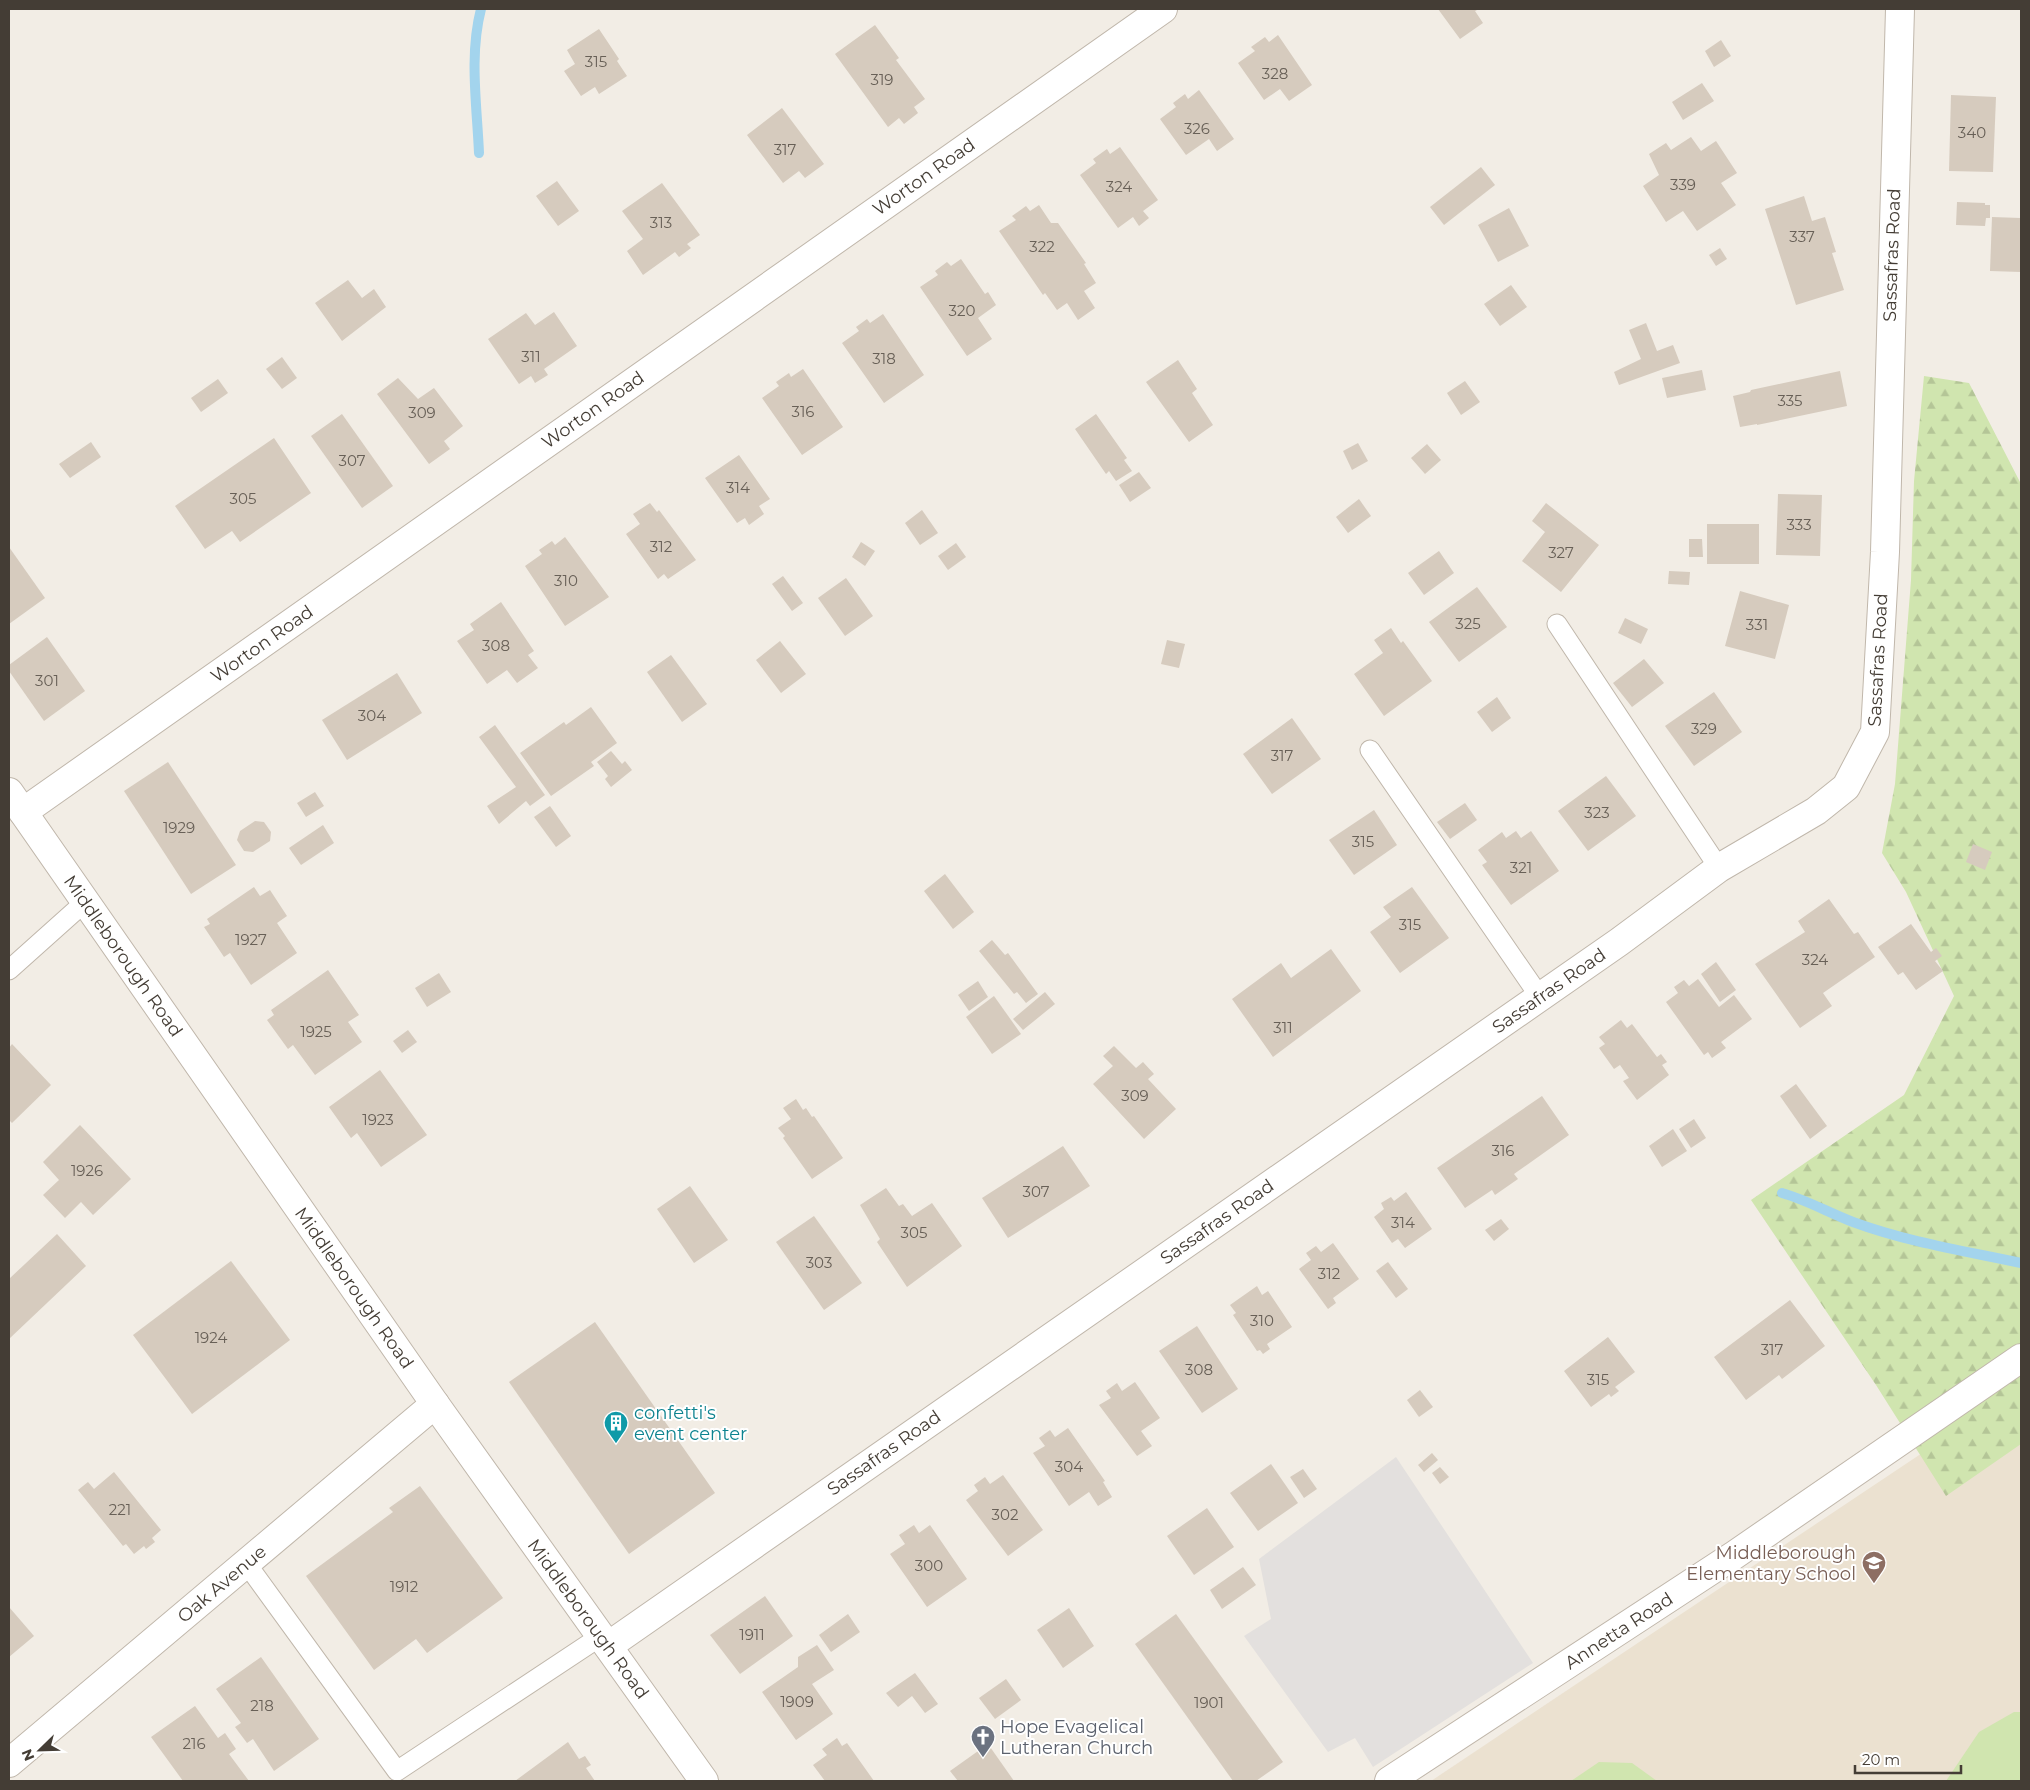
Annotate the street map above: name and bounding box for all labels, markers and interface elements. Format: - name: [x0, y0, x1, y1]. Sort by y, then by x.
- house number: 315: [585, 52, 607, 71]
- house number: 328: [1262, 64, 1288, 83]
- house number: 319: [870, 70, 894, 89]
- house number: 326: [1184, 119, 1210, 138]
- house number: 340: [1958, 123, 1986, 142]
- street label: Worton Road: [869, 134, 979, 220]
- house number: 317: [774, 140, 797, 159]
- house number: 339: [1670, 175, 1696, 194]
- house number: 324: [1106, 177, 1132, 196]
- street label: Sassafras Road: [1879, 188, 1905, 322]
- house number: 313: [650, 213, 672, 232]
- house number: 337: [1789, 227, 1815, 246]
- house number: 322: [1029, 237, 1055, 256]
- house number: 320: [949, 301, 975, 320]
- house number: 311: [521, 347, 541, 366]
- house number: 318: [872, 349, 896, 368]
- street label: Worton Road: [538, 367, 648, 453]
- house number: 335: [1777, 391, 1803, 410]
- house number: 316: [791, 402, 815, 421]
- house number: 309: [408, 403, 436, 422]
- house number: 307: [338, 451, 366, 470]
- house number: 314: [726, 478, 750, 497]
- house number: 305: [230, 489, 256, 508]
- house number: 333: [1786, 515, 1812, 534]
- house number: 312: [650, 537, 672, 556]
- house number: 327: [1548, 543, 1574, 562]
- house number: 310: [554, 571, 578, 590]
- street label: Sassafras Road: [1864, 593, 1892, 727]
- street label: Worton Road: [207, 601, 317, 687]
- house number: 325: [1455, 614, 1481, 633]
- house number: 331: [1746, 615, 1768, 634]
- house number: 308: [482, 636, 510, 655]
- house number: 301: [35, 671, 59, 690]
- house number: 304: [358, 706, 386, 725]
- house number: 329: [1691, 719, 1717, 738]
- house number: 317: [1271, 746, 1294, 765]
- house number: 323: [1584, 803, 1610, 822]
- house number: 1929: [163, 818, 195, 837]
- house number: 315: [1352, 832, 1374, 851]
- house number: 321: [1510, 858, 1532, 877]
- street label: Middleborough Road: [59, 871, 187, 1041]
- house number: 315: [1399, 915, 1421, 934]
- house number: 1927: [235, 930, 267, 949]
- street label: Sassafras Road: [1488, 944, 1610, 1038]
- house number: 324: [1802, 950, 1828, 969]
- house number: 311: [1273, 1018, 1293, 1037]
- house number: 1925: [300, 1022, 332, 1041]
- house number: 309: [1121, 1086, 1149, 1105]
- house number: 1923: [362, 1110, 394, 1129]
- house number: 316: [1491, 1141, 1515, 1160]
- house number: 1926: [71, 1161, 103, 1180]
- street label: Sassafras Road: [1156, 1175, 1278, 1269]
- house number: 307: [1022, 1182, 1050, 1201]
- street label: Middleborough Road: [290, 1203, 418, 1373]
- house number: 314: [1391, 1213, 1415, 1232]
- house number: 305: [901, 1223, 927, 1242]
- house number: 303: [806, 1253, 832, 1272]
- house number: 312: [1318, 1264, 1340, 1283]
- house number: 310: [1250, 1311, 1274, 1330]
- house number: 1924: [195, 1328, 227, 1347]
- house number: 317: [1761, 1340, 1784, 1359]
- house number: 308: [1185, 1360, 1213, 1379]
- house number: 315: [1587, 1370, 1609, 1389]
- place label: confetti's event center: [634, 1402, 747, 1445]
- street label: Sassafras Road: [823, 1406, 945, 1500]
- building icon: confetti's event center: [603, 1410, 629, 1444]
- house number: 304: [1055, 1457, 1083, 1476]
- house number: 221: [109, 1500, 131, 1519]
- house number: 302: [992, 1505, 1018, 1524]
- street label: Middleborough Road: [523, 1535, 653, 1703]
- street label: Oak Avenue: [173, 1540, 271, 1628]
- place label: Middleborough Elementary School: [1686, 1542, 1856, 1585]
- school or university icon: Middleborough Elementary School: [1861, 1550, 1887, 1584]
- house number: 300: [915, 1556, 943, 1575]
- house number: 1912: [390, 1577, 418, 1596]
- street label: Annetta Road: [1561, 1588, 1677, 1674]
- house number: 1911: [739, 1625, 765, 1644]
- house number: 1909: [780, 1692, 814, 1711]
- house number: 1901: [1194, 1693, 1224, 1712]
- house number: 218: [250, 1696, 274, 1715]
- place label: Hope Evagelical Lutheran Church: [1000, 1716, 1153, 1759]
- church icon: Hope Evagelical Lutheran Church: [970, 1724, 996, 1758]
- north arrow: [15, 1725, 65, 1775]
- house number: 216: [182, 1734, 206, 1753]
- scale bar: [1855, 1742, 1961, 1774]
- text: N: [18, 1746, 39, 1764]
- text: 20 m: [1862, 1750, 1900, 1769]

